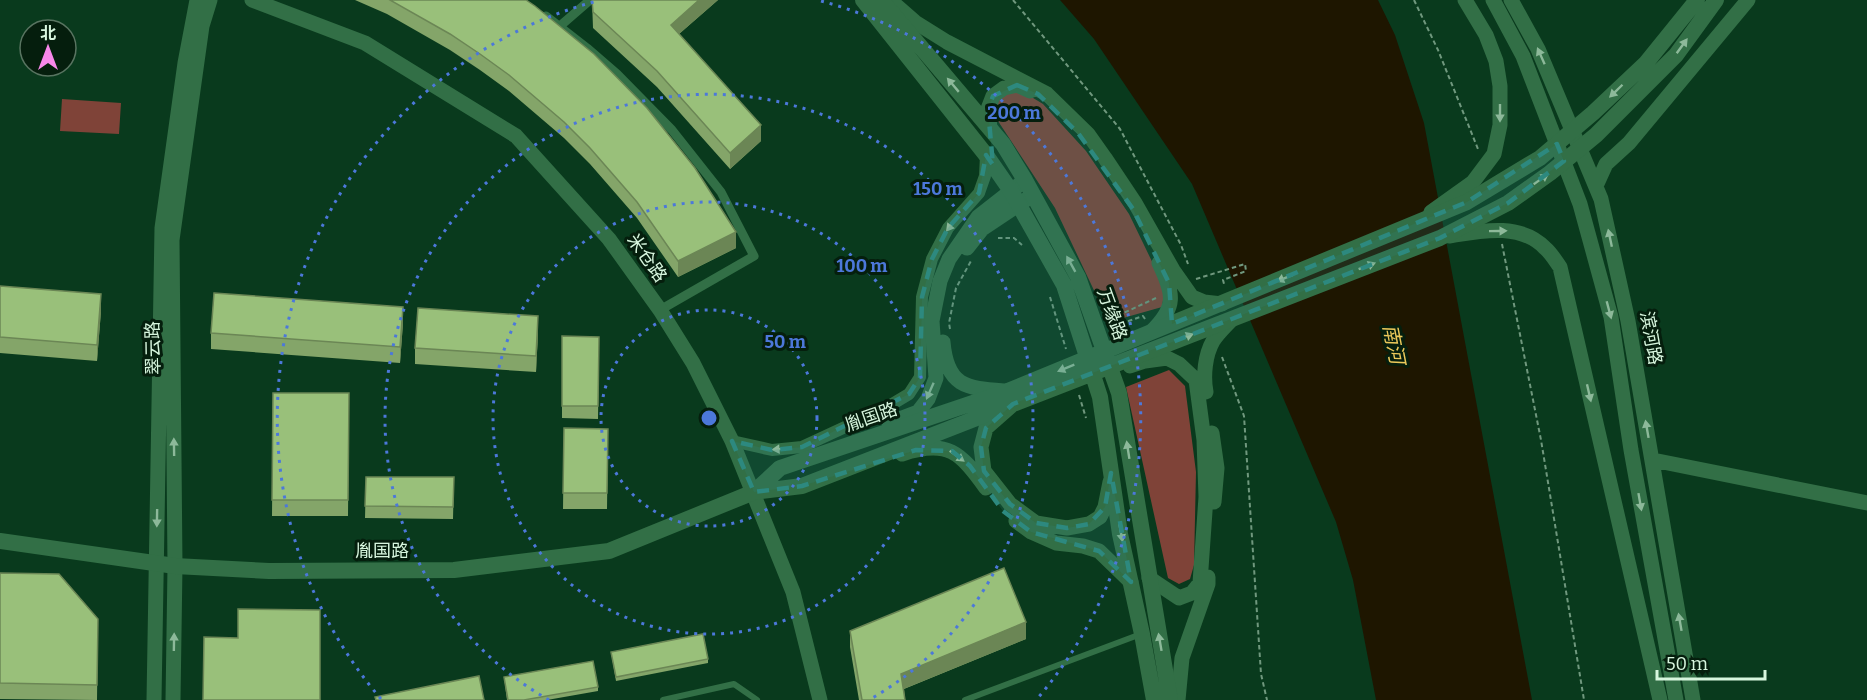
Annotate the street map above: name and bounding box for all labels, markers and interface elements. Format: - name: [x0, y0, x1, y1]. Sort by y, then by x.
- north arrow: [18, 18, 78, 78]
- text: 北: [40, 24, 56, 43]
- one-way arrow: [1676, 39, 1688, 54]
- one-way arrow: [1536, 47, 1546, 65]
- one-way arrow: [947, 78, 960, 93]
- one-way arrow: [1609, 84, 1624, 98]
- text: 200 m: [987, 102, 1041, 124]
- one-way arrow: [1495, 103, 1505, 122]
- one-way arrow: [1532, 173, 1548, 185]
- text: 150 m: [913, 178, 963, 200]
- one-way arrow: [946, 216, 959, 232]
- one-way arrow: [1488, 226, 1507, 236]
- one-way arrow: [1605, 228, 1614, 247]
- street label: 米仓路: [623, 230, 671, 286]
- text: 100 m: [836, 255, 888, 277]
- one-way arrow: [1066, 256, 1076, 273]
- one-way arrow: [1358, 261, 1376, 271]
- one-way arrow: [1276, 274, 1294, 283]
- street label: 万缘路: [1092, 285, 1132, 343]
- one-way arrow: [1605, 300, 1615, 319]
- street label: 滨河路: [1635, 310, 1667, 366]
- street label: 翠云路: [142, 321, 164, 375]
- water label: 南河: [1378, 322, 1410, 370]
- text: 50 m: [764, 331, 806, 353]
- one-way arrow: [1177, 332, 1195, 342]
- one-way arrow: [1056, 363, 1074, 373]
- one-way arrow: [925, 383, 935, 401]
- one-way arrow: [1585, 384, 1595, 402]
- street label: 胤国路: [842, 398, 900, 436]
- centre of rings: [699, 408, 719, 428]
- one-way arrow: [1642, 420, 1651, 439]
- one-way arrow: [169, 437, 179, 456]
- one-way arrow: [1124, 440, 1133, 459]
- one-way arrow: [771, 444, 790, 454]
- one-way arrow: [949, 450, 965, 462]
- one-way arrow: [1636, 493, 1645, 512]
- one-way arrow: [152, 508, 161, 527]
- one-way arrow: [1116, 524, 1125, 543]
- street label: 胤国路: [355, 540, 409, 562]
- one-way arrow: [1675, 612, 1684, 631]
- one-way arrow: [169, 632, 179, 651]
- one-way arrow: [1155, 633, 1164, 652]
- scale bar: [1657, 643, 1765, 681]
- text: 50 m: [1666, 653, 1708, 675]

